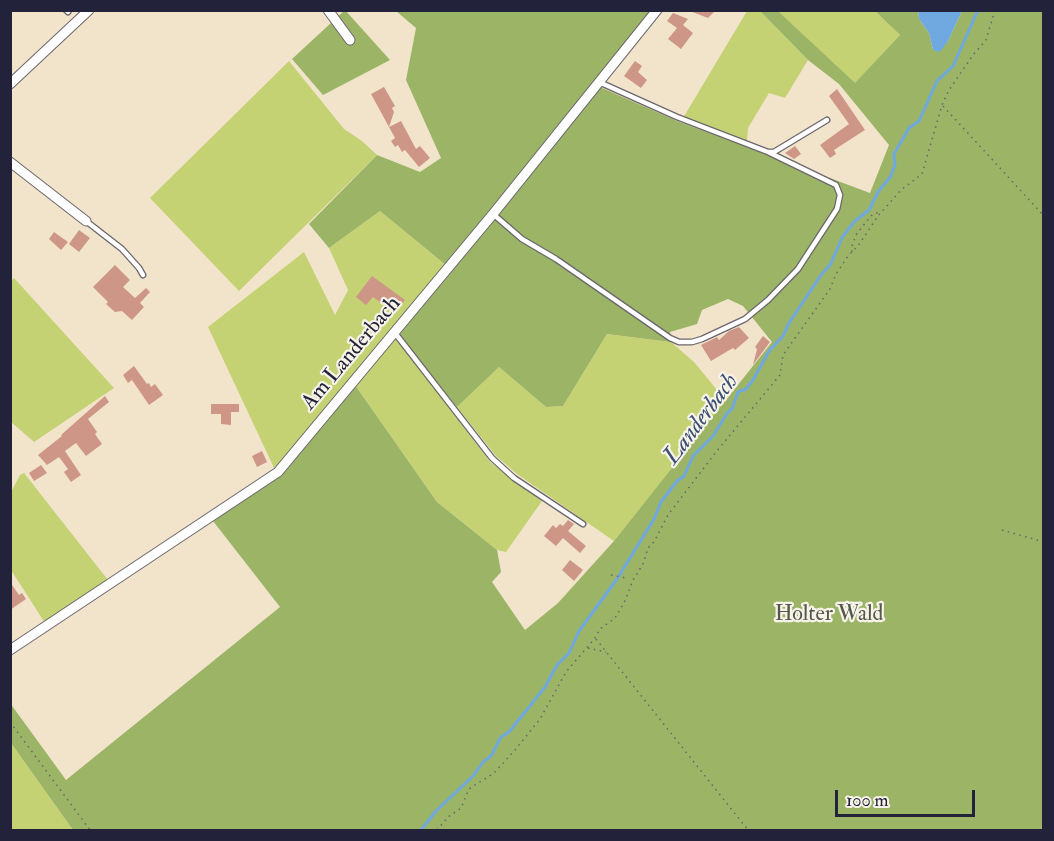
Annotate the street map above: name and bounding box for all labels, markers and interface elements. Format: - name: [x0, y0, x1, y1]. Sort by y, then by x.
- street label: Am Landerbach: [297, 292, 407, 416]
- water label: Landerbach: [658, 369, 746, 471]
- park label: Holter Wald: [775, 602, 883, 628]
- scale bar: [838, 778, 978, 816]
- text: 100 m: [846, 789, 889, 812]

